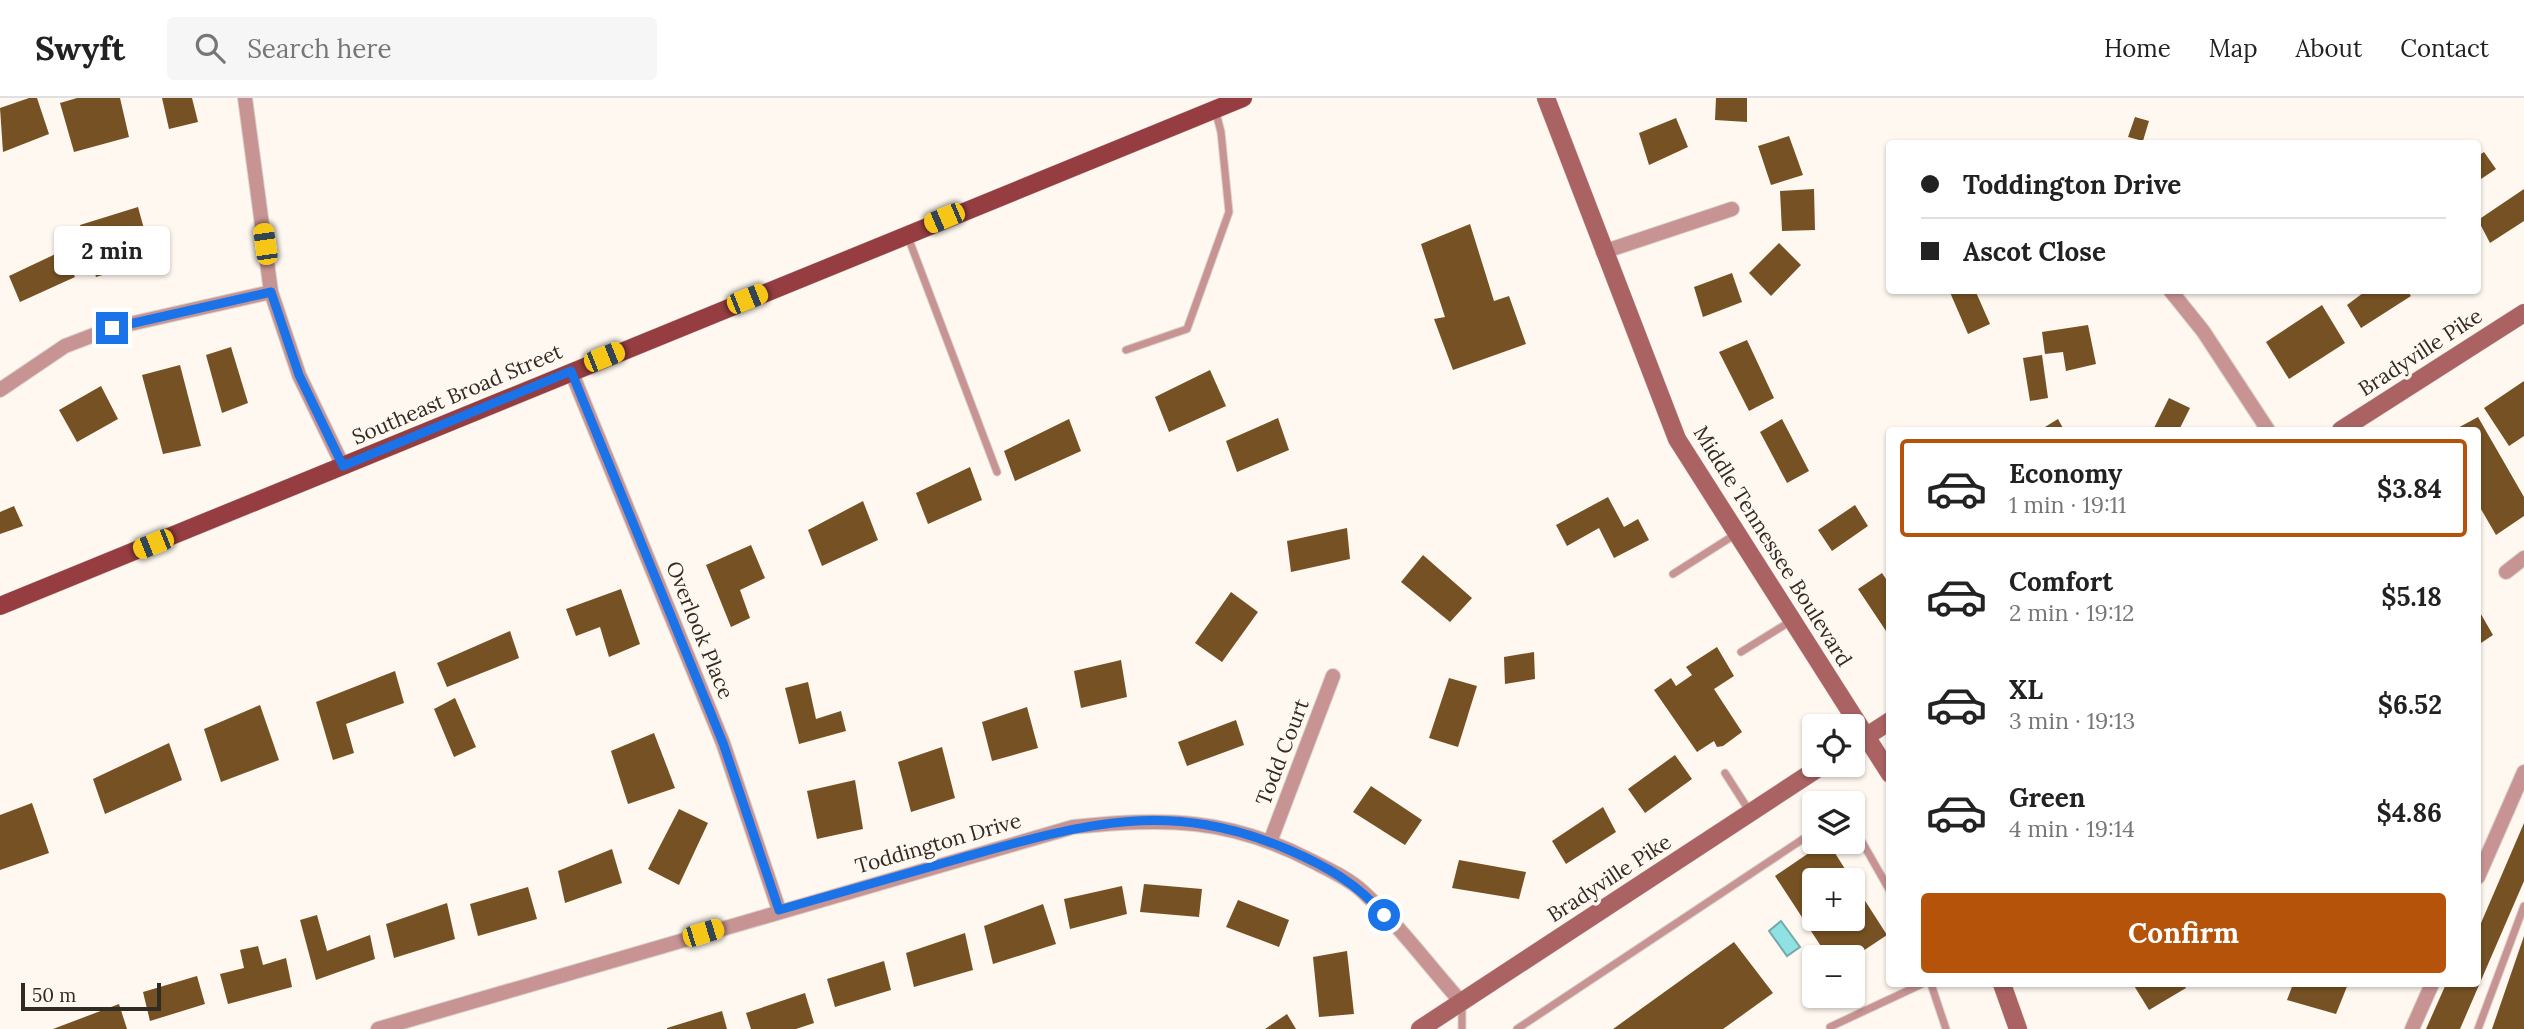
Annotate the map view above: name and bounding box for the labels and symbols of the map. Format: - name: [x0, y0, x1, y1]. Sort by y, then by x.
- car: [921, 200, 968, 236]
- car: [252, 222, 279, 266]
- callout: 2 min: [54, 226, 170, 275]
- car: [724, 281, 771, 317]
- street label: Bradyville Pike: [2353, 302, 2487, 402]
- route end: [96, 312, 128, 344]
- street label: Southeast Broad Street: [348, 337, 567, 450]
- car: [581, 339, 628, 375]
- street label: Middle Tennessee Boulevard: [1688, 421, 1858, 671]
- car: [130, 526, 177, 562]
- street label: Overlook Place: [660, 557, 740, 703]
- street label: Todd Court: [1249, 694, 1315, 809]
- street label: Toddington Drive: [852, 806, 1024, 880]
- street label: Bradyville Pike: [1542, 828, 1676, 928]
- route start: [1368, 899, 1400, 931]
- car: [680, 917, 727, 949]
- scale bar: [21, 980, 161, 1012]

